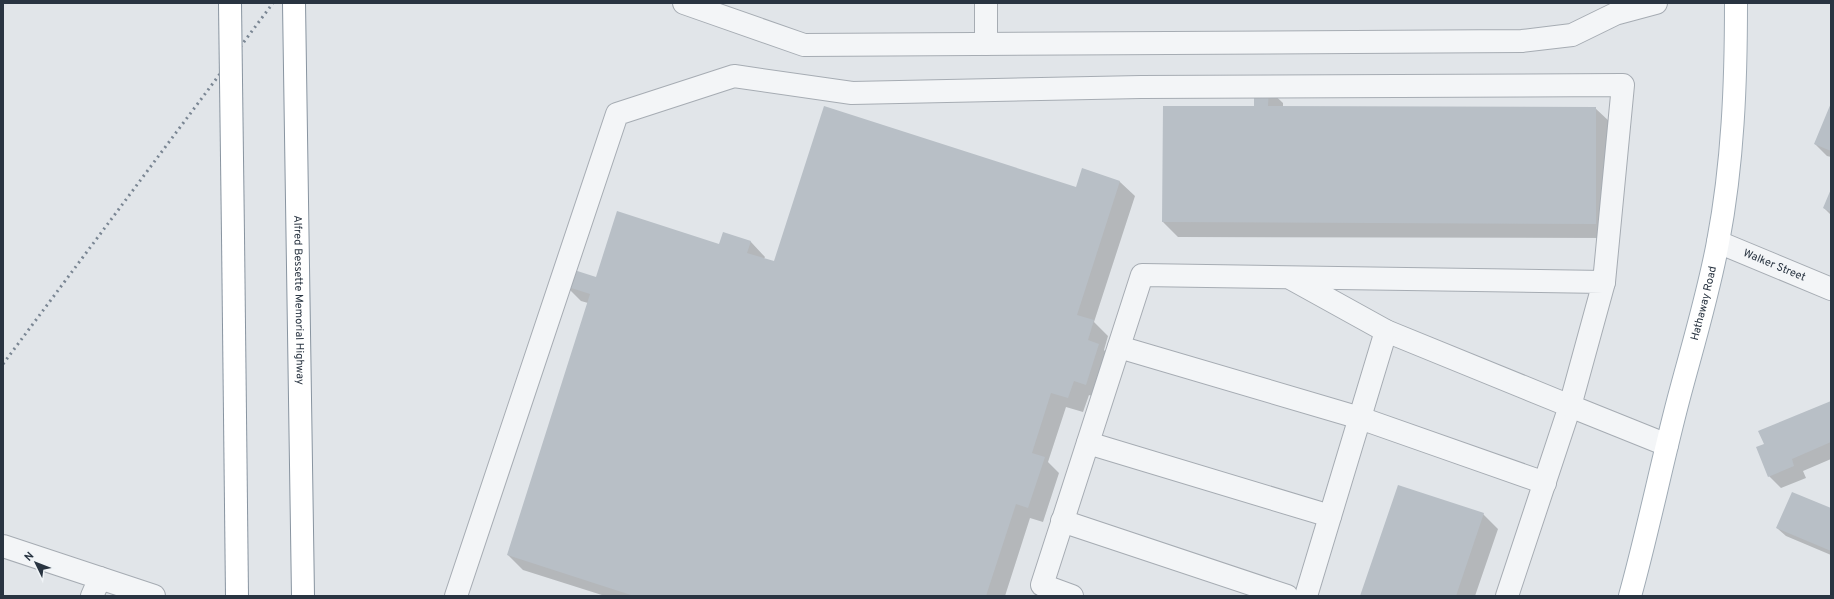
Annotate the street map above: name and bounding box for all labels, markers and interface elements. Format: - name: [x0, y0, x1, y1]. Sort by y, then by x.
- street label: Alfred Bessette Memorial Highway: [290, 215, 307, 385]
- street label: Walker Street: [1741, 246, 1808, 285]
- street label: Hathaway Road: [1688, 265, 1720, 342]
- north arrow: [16, 543, 56, 583]
- text: N: [22, 549, 37, 565]

